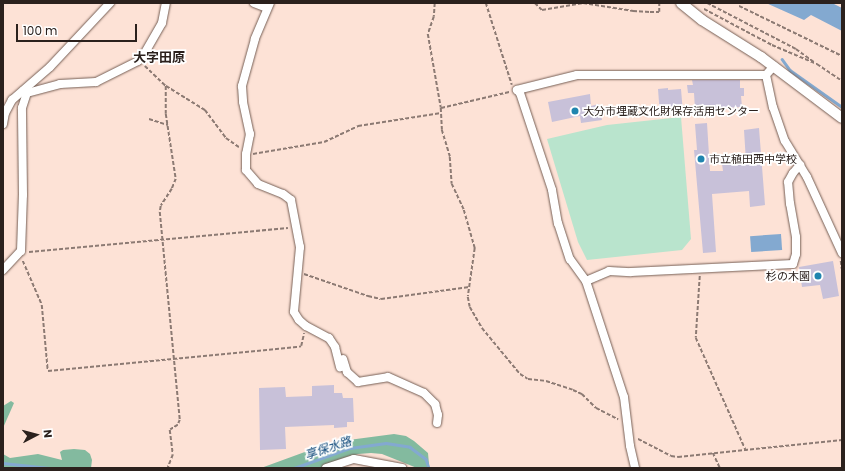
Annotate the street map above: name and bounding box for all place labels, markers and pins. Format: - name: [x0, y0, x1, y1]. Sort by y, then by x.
- place label: 大分市埋蔵文化財保存活用センター: [583, 104, 759, 118]
- marker: 大分市埋蔵文化財保存活用センター: [570, 106, 580, 116]
- place label: 市立稙田西中学校: [709, 152, 797, 166]
- marker: 市立稙田西中学校: [696, 154, 706, 164]
- place label: 杉の木園: [766, 269, 810, 283]
- marker: 杉の木園: [813, 271, 823, 281]

